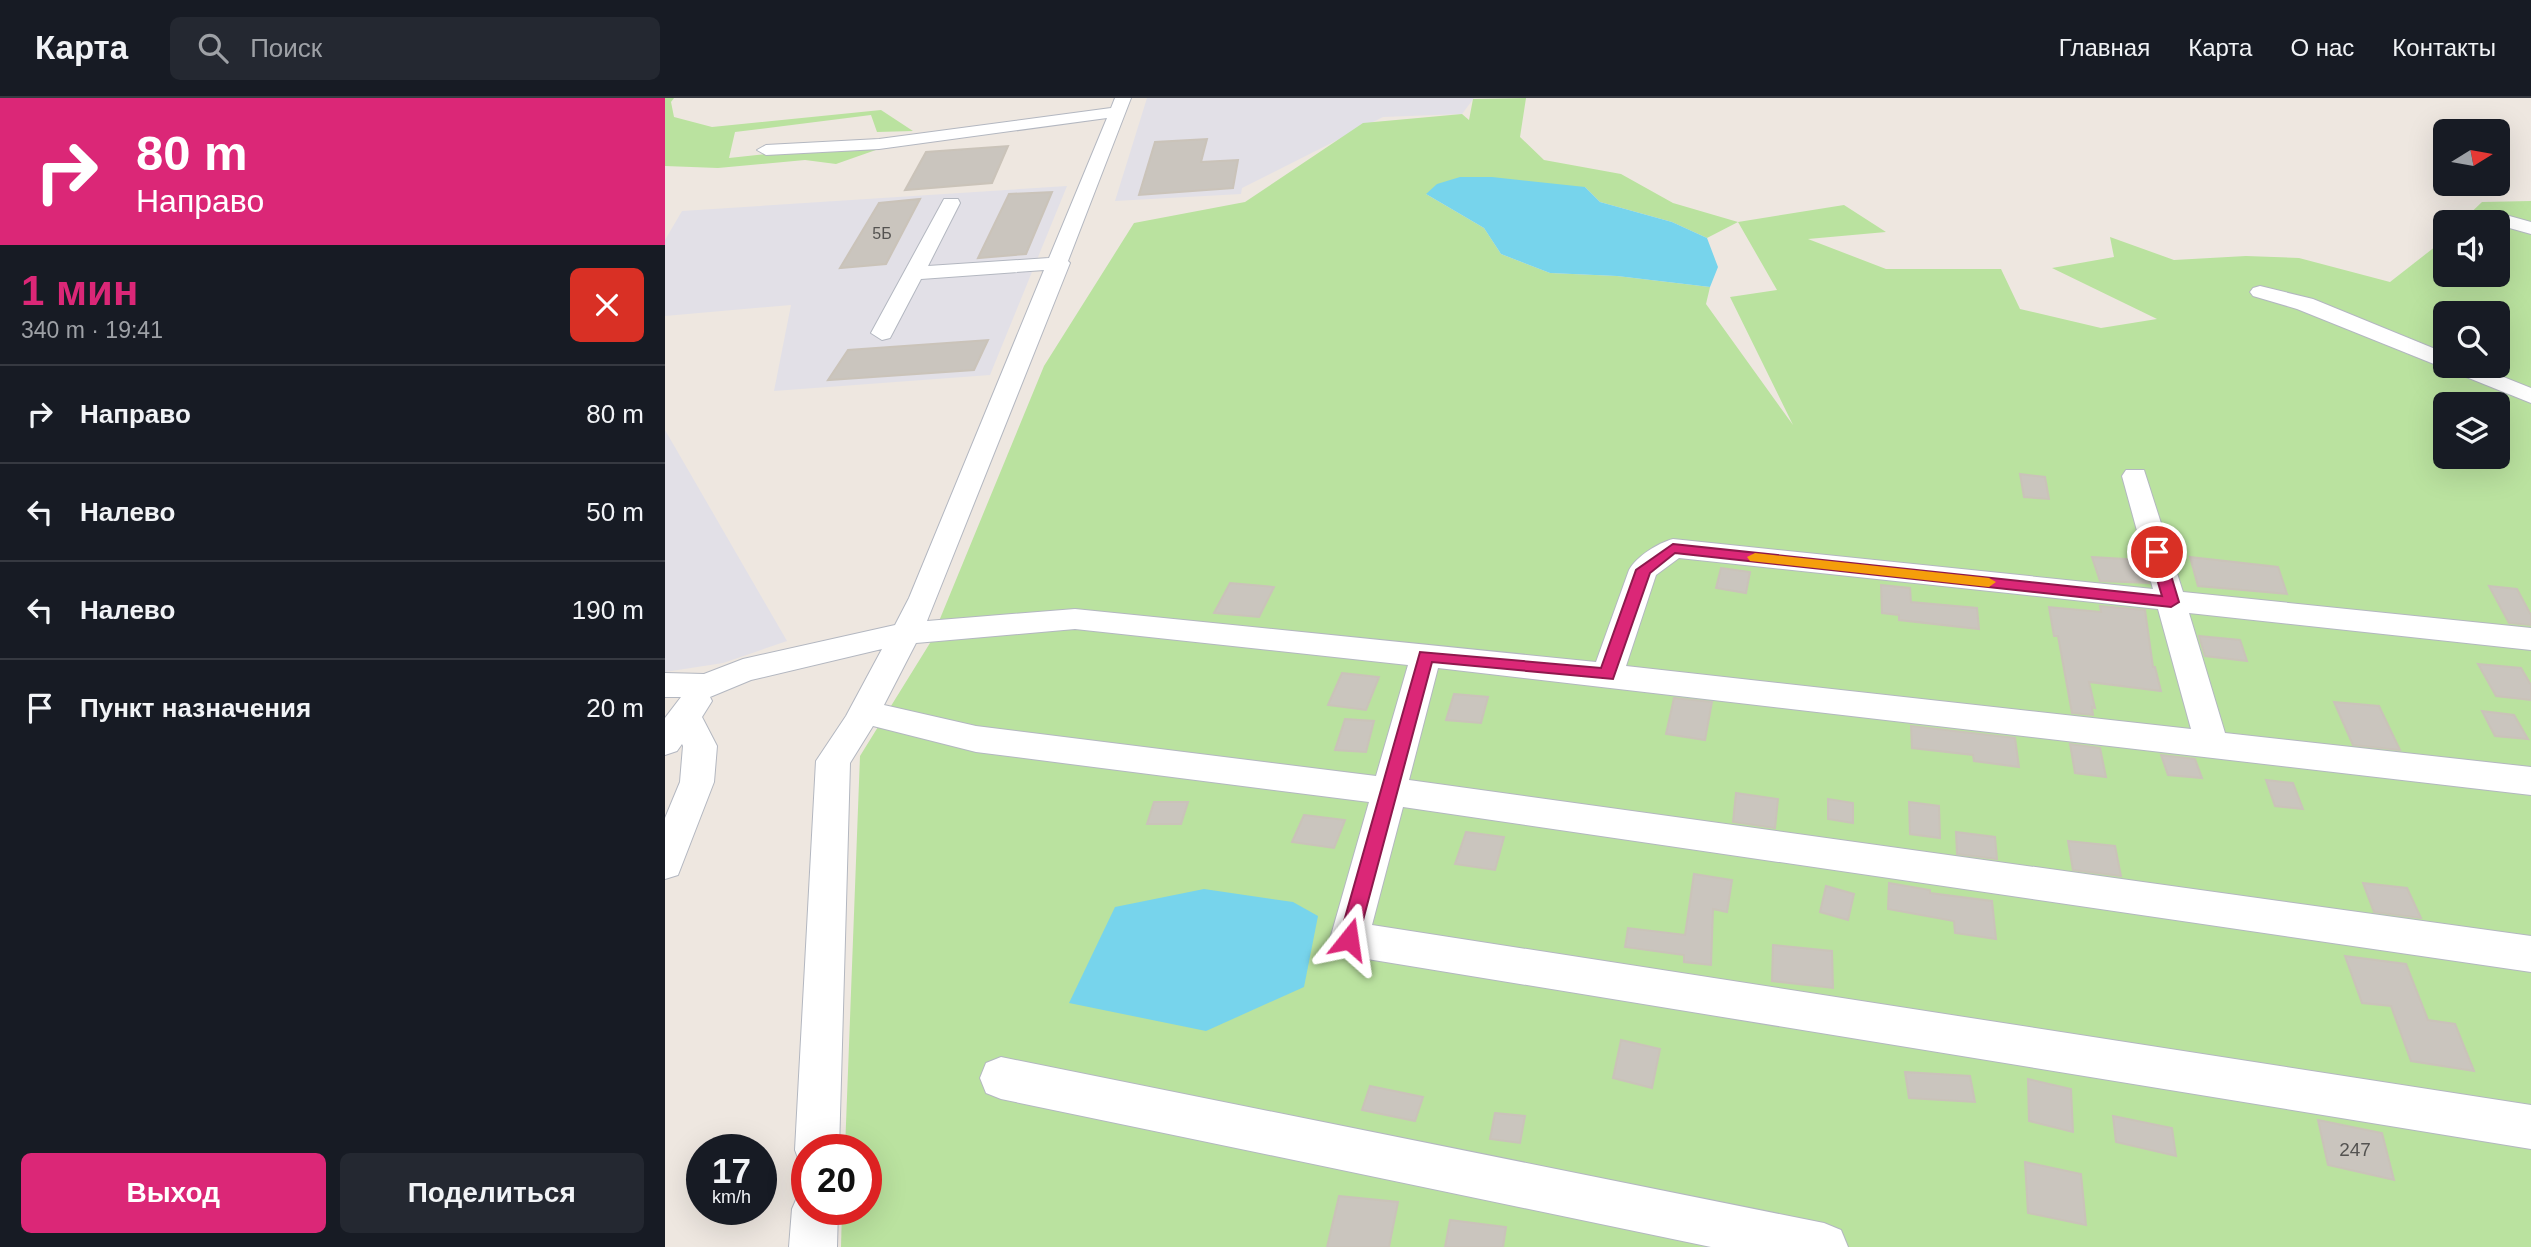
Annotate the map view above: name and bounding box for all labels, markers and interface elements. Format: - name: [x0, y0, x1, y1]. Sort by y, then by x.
- search box: [170, 17, 660, 80]
- text: Карта: [35, 29, 128, 66]
- icon: search: [194, 29, 232, 67]
- text: Поиск: [250, 33, 322, 63]
- text: Главная: [2059, 34, 2150, 61]
- text: Карта: [2188, 34, 2252, 61]
- text: О нас: [2290, 34, 2354, 61]
- text: Контакты: [2392, 34, 2496, 61]
- north arrow: [2433, 119, 2509, 196]
- map controls: [2433, 119, 2510, 469]
- icon: right: [21, 126, 112, 217]
- text: 80 m: [136, 126, 248, 180]
- text: Направо: [136, 183, 264, 219]
- button: sound: [2433, 210, 2510, 287]
- house number: 5Б: [872, 225, 892, 242]
- text: 1 мин: [21, 267, 138, 314]
- button: close: [570, 268, 644, 342]
- button: search: [2433, 301, 2510, 378]
- text: 340 m · 19:41: [21, 317, 163, 343]
- button: layers: [2433, 392, 2510, 469]
- icon: right: [21, 395, 59, 433]
- text: Направо: [80, 399, 191, 429]
- text: 80 m: [586, 399, 644, 429]
- icon: left: [21, 493, 59, 531]
- text: Налево: [80, 497, 175, 527]
- text: 50 m: [586, 497, 644, 527]
- pin: [2127, 522, 2187, 582]
- icon: arrive: [2138, 533, 2176, 571]
- icon: left: [21, 591, 59, 629]
- text: Налево: [80, 595, 175, 625]
- text: 190 m: [572, 595, 644, 625]
- icon: arrive: [21, 689, 59, 727]
- text: Пункт назначения: [80, 693, 311, 723]
- text: 20 m: [586, 693, 644, 723]
- position arrow: [1312, 902, 1386, 976]
- speed limit sign: 20: [791, 1134, 882, 1225]
- house number: 247: [2339, 1139, 2371, 1160]
- text: 17: [712, 1151, 751, 1190]
- button: Выход: [21, 1153, 326, 1233]
- button: Поделиться: [340, 1153, 644, 1233]
- text: km/h: [712, 1187, 751, 1207]

